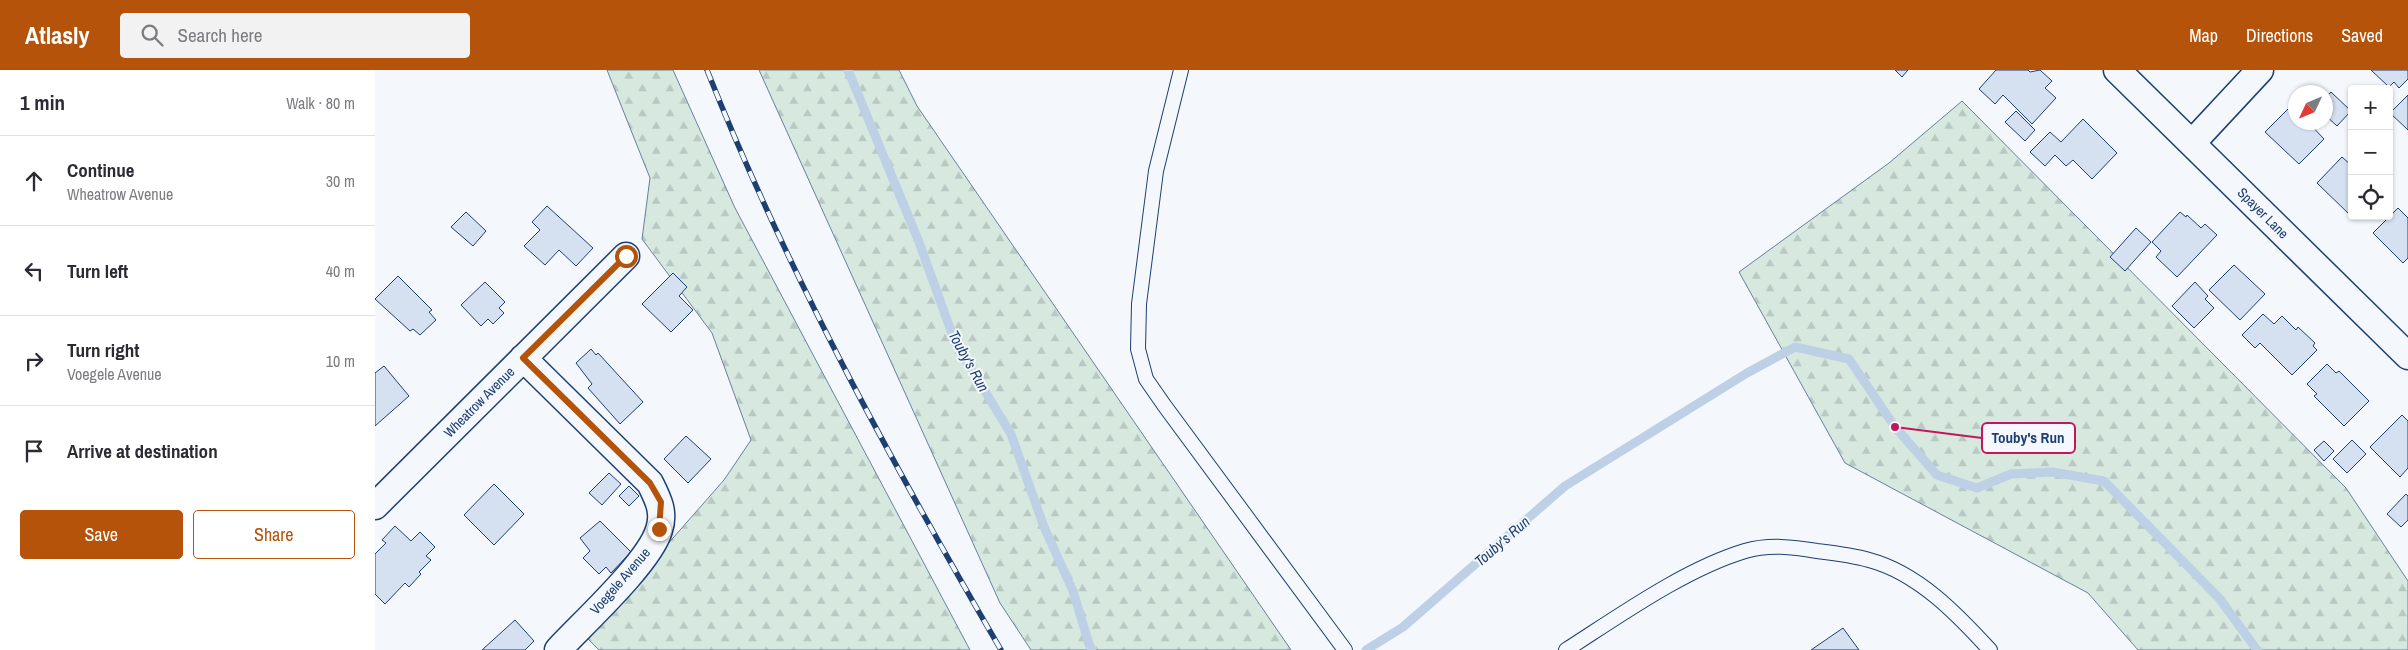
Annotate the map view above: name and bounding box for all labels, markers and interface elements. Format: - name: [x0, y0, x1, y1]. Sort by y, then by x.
- search box: [120, 13, 470, 58]
- text: Atlasly: [25, 19, 90, 51]
- icon: search: [138, 21, 166, 49]
- text: Search here: [178, 22, 262, 48]
- text: Map: [2189, 23, 2218, 48]
- text: Directions: [2246, 23, 2313, 48]
- text: Saved: [2341, 23, 2383, 48]
- north arrow: [2288, 85, 2333, 130]
- map controls: [2348, 85, 2393, 220]
- button: +: [2348, 85, 2393, 130]
- text: 1 min: [20, 88, 65, 117]
- text: Walk · 80 m: [286, 92, 355, 114]
- button: −: [2348, 130, 2393, 175]
- text: Continue: [67, 157, 135, 183]
- icon: ahead: [20, 167, 48, 195]
- text: 30 m: [326, 170, 355, 192]
- button: locate: [2348, 175, 2393, 220]
- text: Wheatrow Avenue: [67, 183, 173, 205]
- street label: Spayer Lane: [2234, 184, 2292, 242]
- route start: [615, 245, 638, 268]
- icon: left: [20, 257, 48, 285]
- text: Turn left: [67, 258, 128, 284]
- text: 40 m: [326, 260, 355, 282]
- water label: Touby's Run: [944, 327, 995, 396]
- text: Turn right: [67, 337, 139, 363]
- icon: right: [20, 347, 48, 375]
- text: 10 m: [326, 350, 355, 372]
- text: Voegele Avenue: [67, 363, 162, 385]
- street label: Wheatrow Avenue: [440, 363, 518, 441]
- callout: Touby's Run: [1982, 423, 2075, 453]
- text: Touby's Run: [1991, 427, 2065, 448]
- icon: arrive: [20, 437, 48, 465]
- text: Arrive at destination: [67, 438, 218, 464]
- button: Save: [20, 510, 183, 559]
- button: Share: [193, 510, 355, 559]
- water label: Touby's Run: [1470, 511, 1534, 571]
- route end: [648, 518, 671, 541]
- street label: Voegele Avenue: [586, 544, 654, 618]

